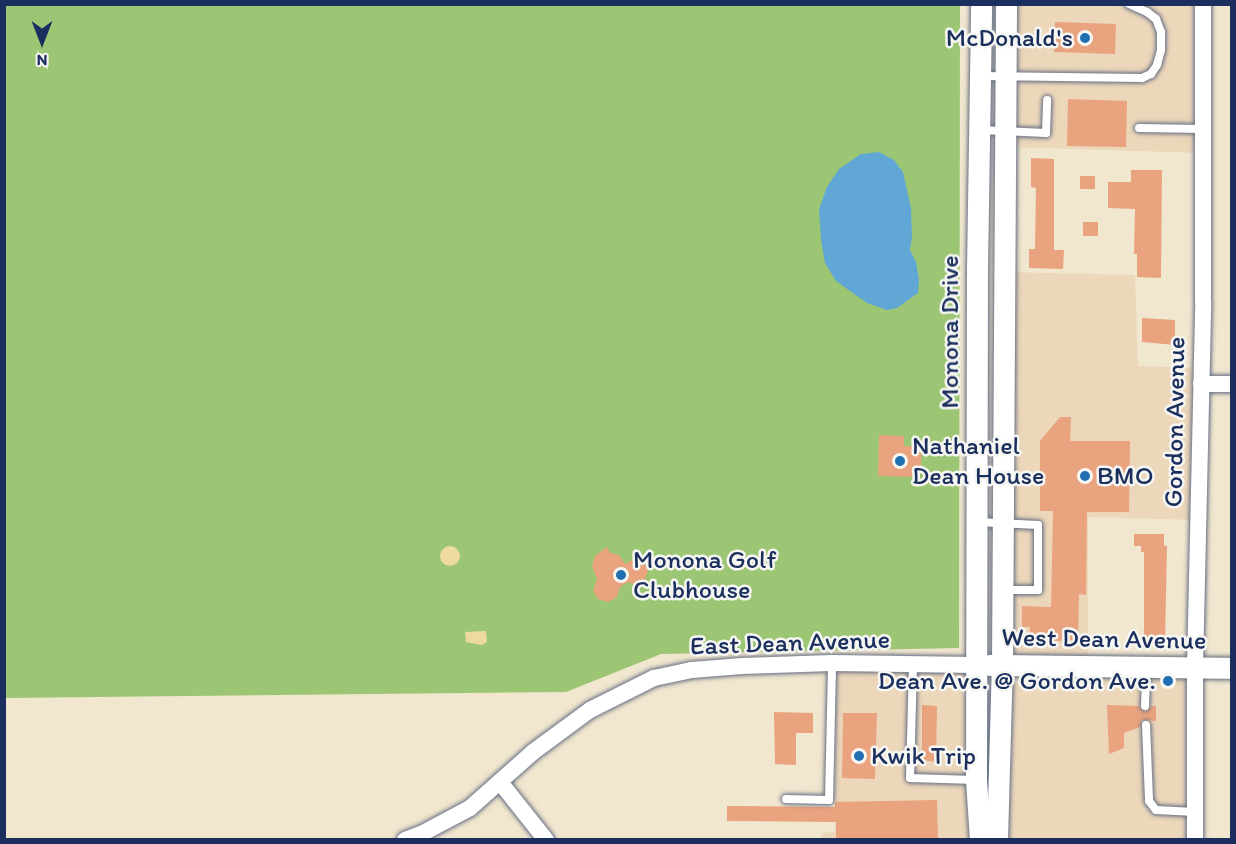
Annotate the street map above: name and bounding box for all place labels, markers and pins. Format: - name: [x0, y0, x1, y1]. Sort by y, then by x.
- place label: McDonald's: [946, 22, 1073, 54]
- marker: McDonald's: [1078, 31, 1092, 45]
- place label: Nathaniel Dean House: [912, 430, 1045, 491]
- marker: Nathaniel Dean House: [893, 454, 907, 468]
- place label: BMO: [1097, 460, 1154, 492]
- marker: BMO: [1078, 469, 1092, 483]
- place label: Monona Golf Clubhouse: [633, 544, 776, 606]
- marker: Monona Golf Clubhouse: [614, 568, 628, 582]
- place label: Dean Ave. @ Gordon Ave.: [878, 665, 1156, 697]
- marker: Dean Ave. @ Gordon Ave.: [1161, 674, 1175, 688]
- place label: Kwik Trip: [871, 740, 973, 772]
- marker: Kwik Trip: [852, 749, 866, 763]

